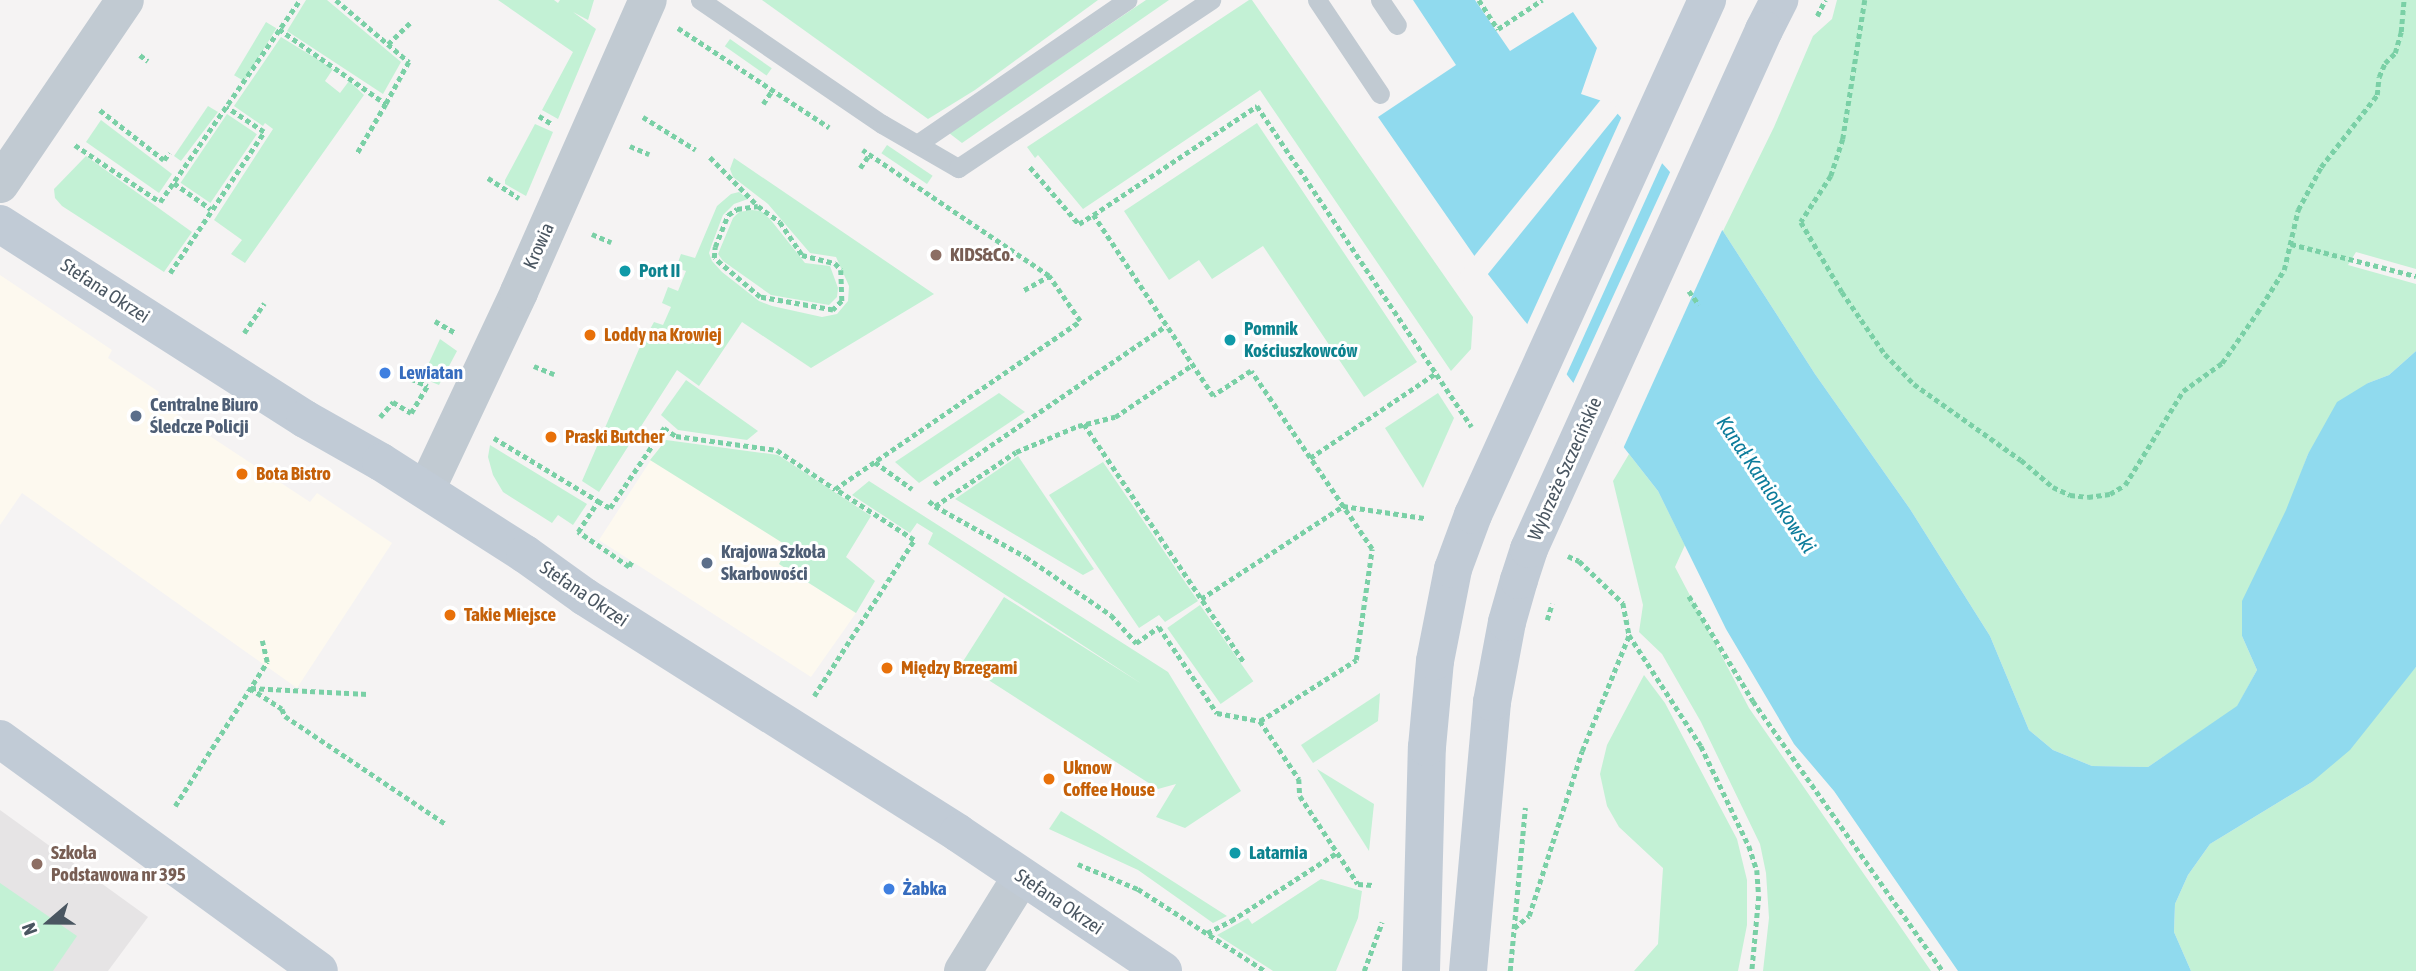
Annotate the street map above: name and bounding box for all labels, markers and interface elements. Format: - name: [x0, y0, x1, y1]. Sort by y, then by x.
- street label: Krowia: [519, 219, 559, 273]
- place label: KIDS&Co.: [950, 244, 1014, 266]
- marker: KIDS&Co.: [928, 247, 944, 263]
- street label: Stefana Okrzei: [56, 254, 154, 328]
- place label: Port II: [639, 260, 680, 282]
- marker: Port II: [617, 263, 633, 279]
- place label: Pomnik Kościuszkowców: [1244, 318, 1358, 362]
- place label: Loddy na Krowiej: [604, 324, 722, 346]
- marker: Loddy na Krowiej: [582, 327, 598, 343]
- marker: Pomnik Kościuszkowców: [1222, 332, 1238, 348]
- place label: Lewiatan: [399, 362, 463, 384]
- marker: Lewiatan: [377, 365, 393, 381]
- place label: Centralne Biuro Śledcze Policji: [150, 394, 258, 438]
- street label: Wybrzeże Szczecińskie: [1523, 394, 1607, 544]
- marker: Centralne Biuro Śledcze Policji: [128, 408, 144, 424]
- water label: Kanał Kamionkowski: [1712, 411, 1822, 557]
- place label: Praski Butcher: [565, 426, 664, 448]
- marker: Praski Butcher: [543, 429, 559, 445]
- place label: Bota Bistro: [256, 463, 331, 485]
- marker: Bota Bistro: [234, 466, 250, 482]
- place label: Krajowa Szkoła Skarbowości: [721, 541, 826, 585]
- marker: Krajowa Szkoła Skarbowości: [699, 555, 715, 571]
- street label: Stefana Okrzei: [536, 556, 632, 632]
- place label: Takie Miejsce: [464, 604, 556, 626]
- marker: Takie Miejsce: [442, 607, 458, 623]
- place label: Między Brzegami: [901, 657, 1017, 679]
- marker: Między Brzegami: [879, 660, 895, 676]
- place label: Uknow Coffee House: [1063, 757, 1155, 801]
- marker: Uknow Coffee House: [1041, 771, 1057, 787]
- place label: Szkoła Podstawowa nr 395: [51, 842, 186, 886]
- place label: Latarnia: [1249, 842, 1308, 864]
- marker: Latarnia: [1227, 845, 1243, 861]
- marker: Szkoła Podstawowa nr 395: [29, 856, 45, 872]
- street label: Stefana Okrzei: [1011, 864, 1107, 940]
- place label: Żabka: [903, 878, 947, 900]
- marker: Żabka: [881, 881, 897, 897]
- north arrow: [14, 887, 84, 957]
- text: N: [17, 920, 42, 938]

